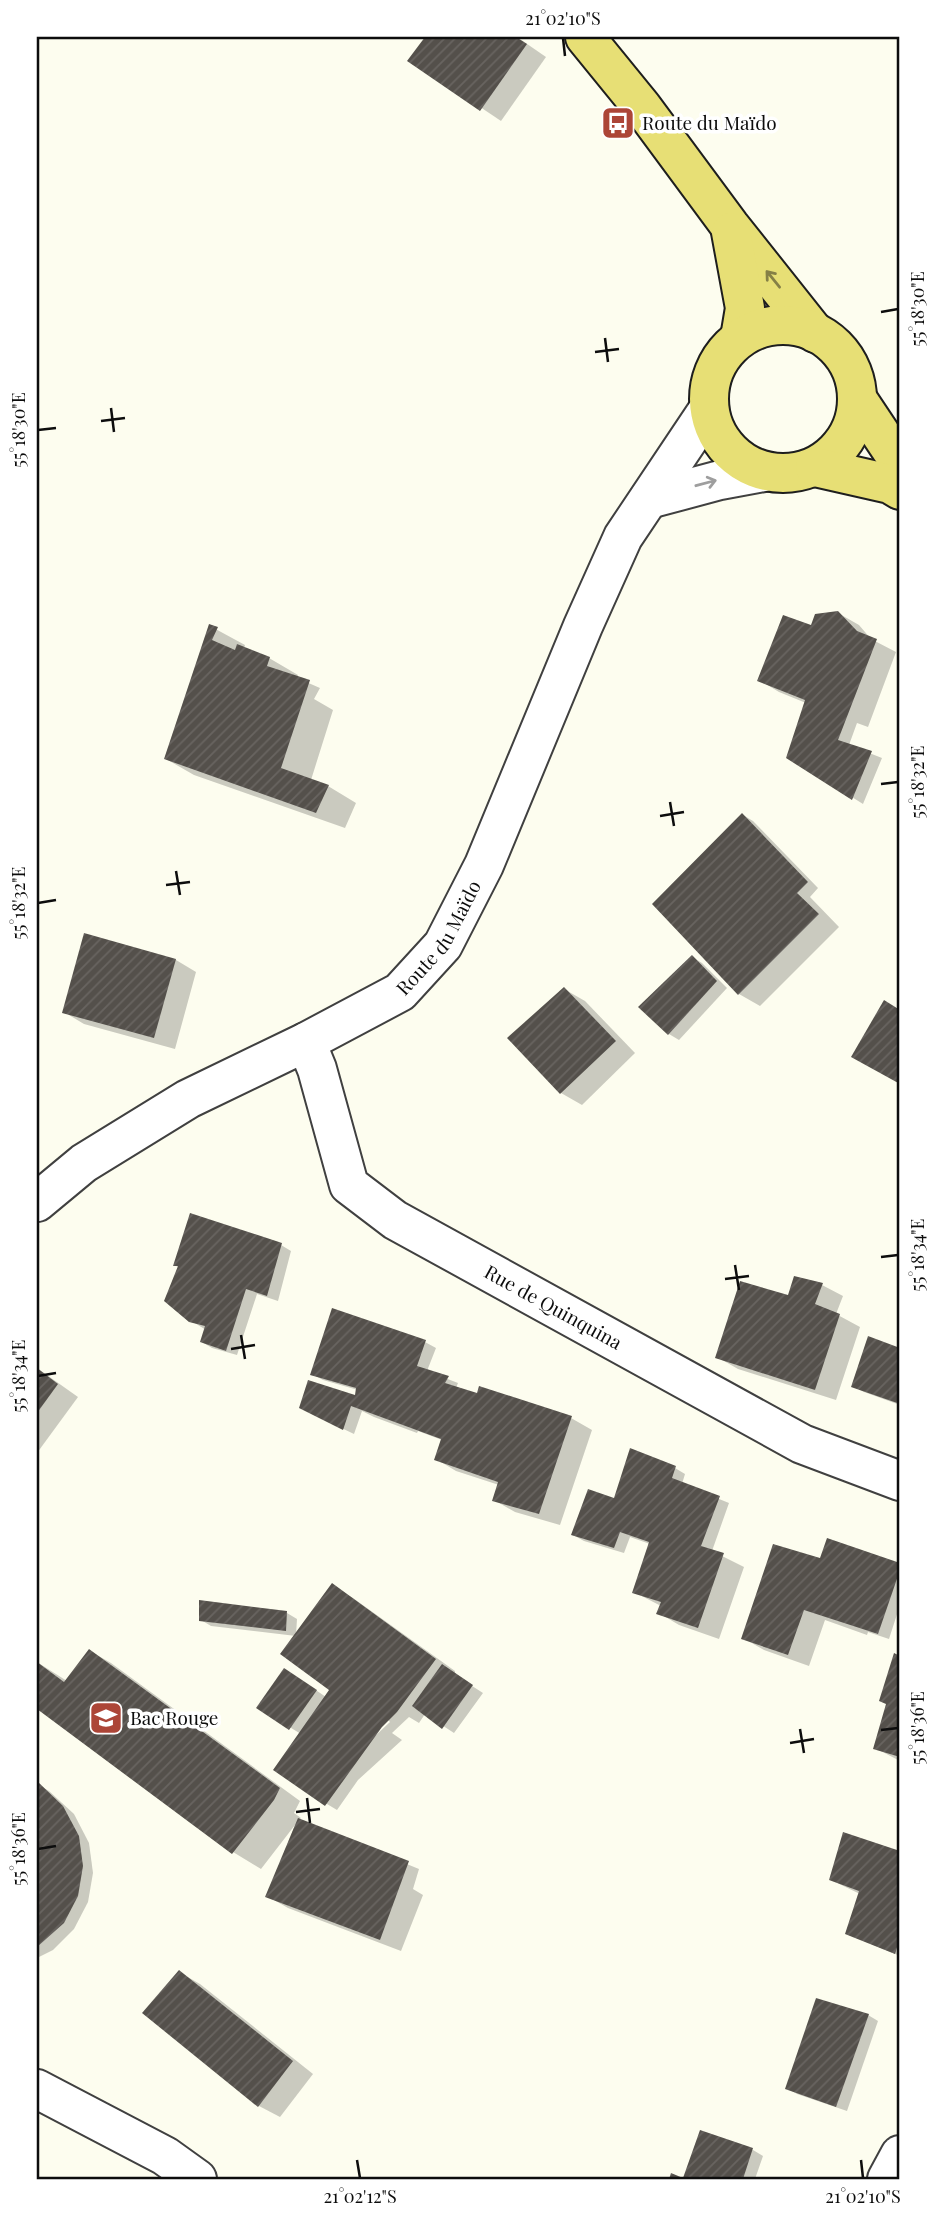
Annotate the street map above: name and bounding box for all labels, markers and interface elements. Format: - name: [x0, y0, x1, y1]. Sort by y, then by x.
- text: 21°02'10"S: [525, 6, 601, 30]
- bus stop icon: Route du Maïdo: [599, 104, 637, 142]
- place label: Route du Maïdo: [642, 109, 777, 135]
- one-way arrow: [765, 271, 780, 289]
- text: 55°18'30"E: [905, 271, 929, 347]
- text: 55°18'30"E: [6, 392, 30, 468]
- one-way arrow: [695, 476, 717, 489]
- text: 55°18'32"E: [905, 745, 929, 819]
- text: 55°18'32"E: [6, 866, 30, 940]
- street label: Route du Maïdo: [390, 875, 486, 1000]
- text: 55°18'34"E: [905, 1218, 929, 1292]
- street label: Rue de Quinquina: [480, 1258, 628, 1355]
- text: 55°18'34"E: [6, 1339, 30, 1413]
- text: 55°18'36"E: [905, 1691, 929, 1765]
- school or university icon: Bac Rouge: [87, 1699, 125, 1737]
- place label: Bac Rouge: [130, 1704, 218, 1730]
- text: 55°18'36"E: [6, 1812, 30, 1886]
- text: 21°02'12"S: [323, 2184, 397, 2208]
- text: 21°02'10"S: [825, 2184, 901, 2208]

